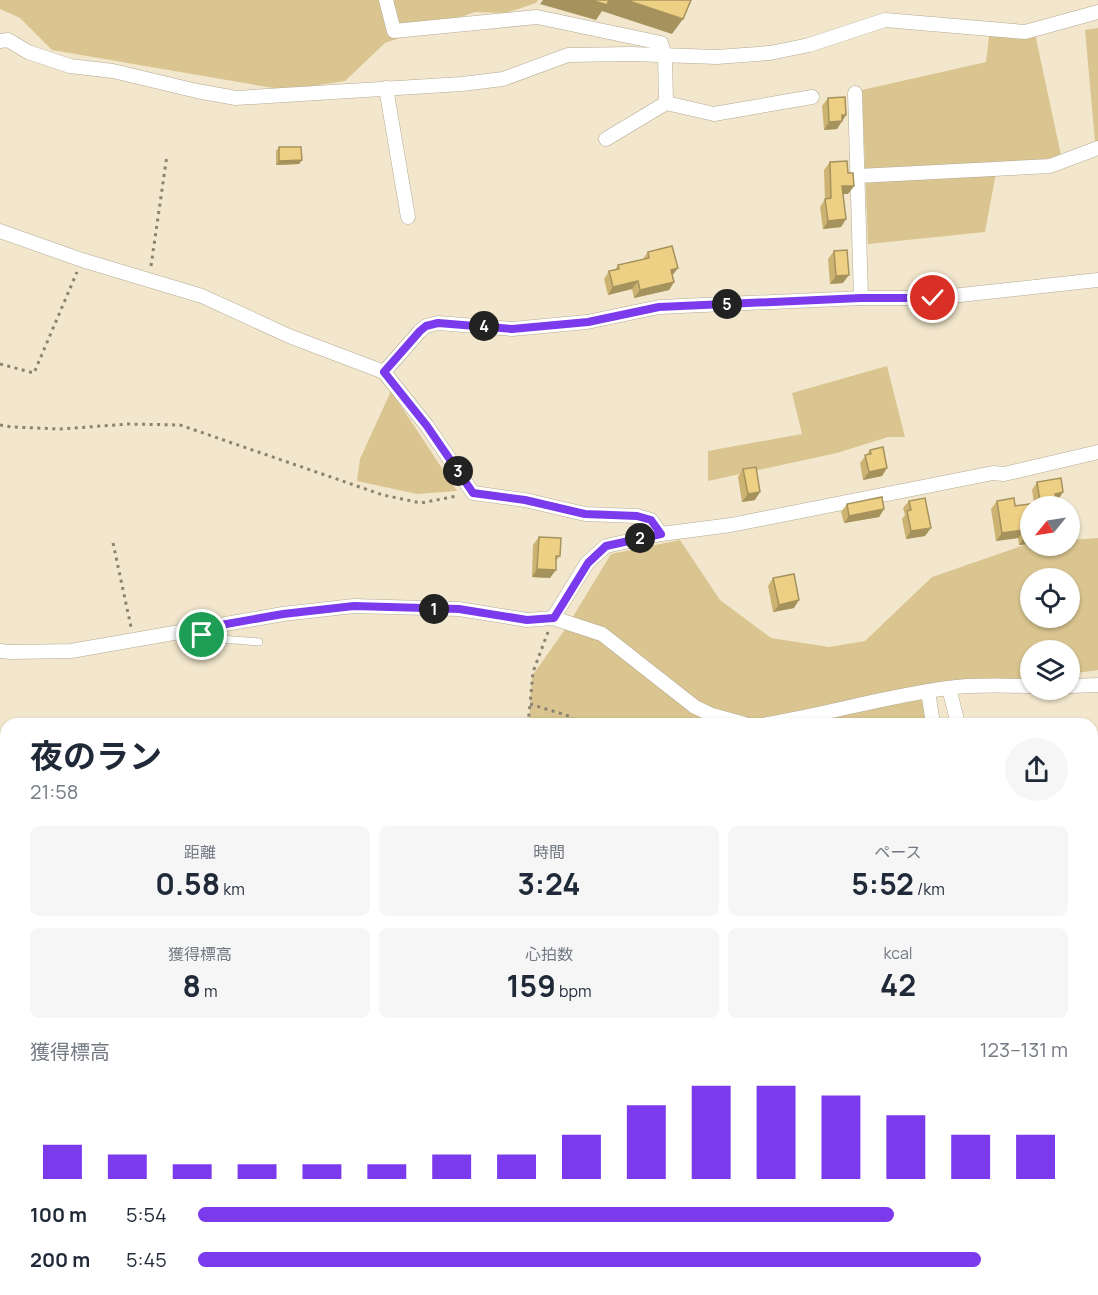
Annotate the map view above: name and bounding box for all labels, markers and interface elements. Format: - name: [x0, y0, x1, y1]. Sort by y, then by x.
- pin: [907, 272, 958, 323]
- icon: check: [916, 281, 949, 314]
- pin: 5: [712, 289, 742, 319]
- text: 5: [722, 293, 732, 315]
- pin: 4: [469, 311, 499, 341]
- text: 4: [479, 315, 489, 337]
- pin: 3: [443, 456, 473, 486]
- text: 3: [453, 460, 463, 482]
- north arrow: [1020, 496, 1080, 556]
- map controls: [1020, 496, 1080, 700]
- pin: 2: [625, 523, 655, 553]
- text: 2: [635, 527, 645, 549]
- button: locate: [1020, 568, 1080, 628]
- pin: 1: [419, 594, 449, 624]
- text: 1: [430, 598, 438, 620]
- pin: [176, 609, 227, 660]
- icon: arrive: [185, 618, 218, 651]
- button: layers: [1020, 640, 1080, 700]
- text: 夜のラン: [30, 733, 162, 778]
- button: share: [1005, 738, 1068, 801]
- text: 21:58: [30, 778, 78, 805]
- text: 距離: [184, 841, 216, 863]
- text: 時間: [533, 841, 565, 863]
- text: ペース: [874, 841, 922, 863]
- text: 0.58: [155, 863, 220, 904]
- text: 3:24: [517, 863, 581, 904]
- text: 5:52: [851, 863, 914, 904]
- text: km: [220, 878, 245, 900]
- text: /km: [914, 878, 945, 900]
- text: kcal: [883, 942, 913, 964]
- text: 獲得標高: [168, 943, 232, 965]
- text: 心拍数: [525, 943, 573, 965]
- text: 42: [880, 964, 916, 1005]
- text: 8: [182, 965, 201, 1006]
- text: 159: [506, 965, 556, 1006]
- text: m: [201, 980, 218, 1002]
- text: bpm: [556, 980, 592, 1002]
- text: 123–131 m: [980, 1036, 1068, 1063]
- text: 獲得標高: [30, 1038, 110, 1065]
- text: 100 m: [30, 1201, 87, 1228]
- text: 5:54: [126, 1201, 167, 1228]
- text: 200 m: [30, 1246, 90, 1273]
- text: 5:45: [126, 1246, 167, 1273]

